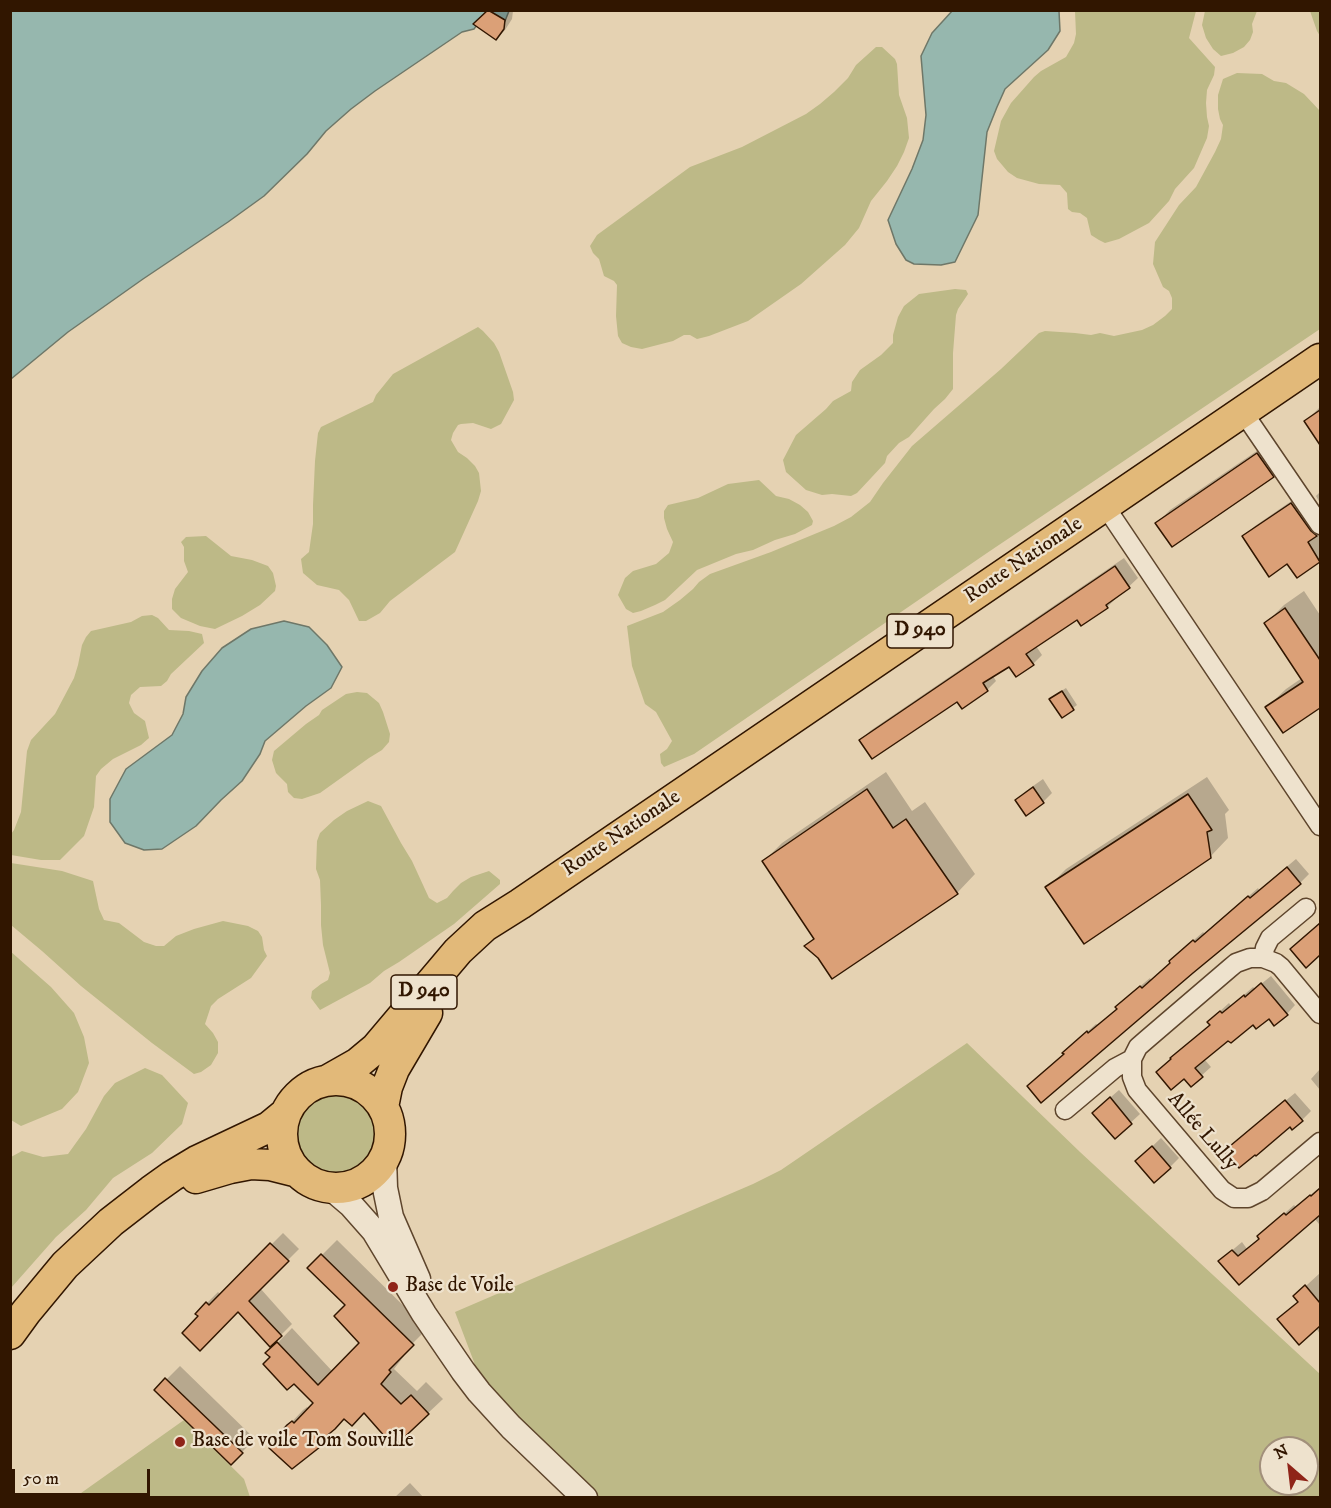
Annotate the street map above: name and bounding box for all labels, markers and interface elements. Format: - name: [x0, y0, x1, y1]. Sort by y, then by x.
- street label: Route Nationale: [960, 512, 1088, 610]
- road number: D 940: [887, 614, 953, 648]
- street label: Route Nationale: [558, 785, 686, 883]
- road number: D 940: [391, 975, 457, 1009]
- street label: Allée Lully: [1161, 1088, 1243, 1176]
- place label: Base de Voile: [405, 1274, 514, 1300]
- marker: Base de Voile: [386, 1280, 400, 1294]
- place label: Base de voile Tom Souville: [192, 1429, 414, 1455]
- marker: Base de voile Tom Souville: [173, 1435, 187, 1449]
- north arrow: [1259, 1436, 1319, 1496]
- text: N: [1271, 1440, 1292, 1464]
- scale bar: [15, 1457, 153, 1495]
- text: 50 m: [23, 1468, 59, 1490]

